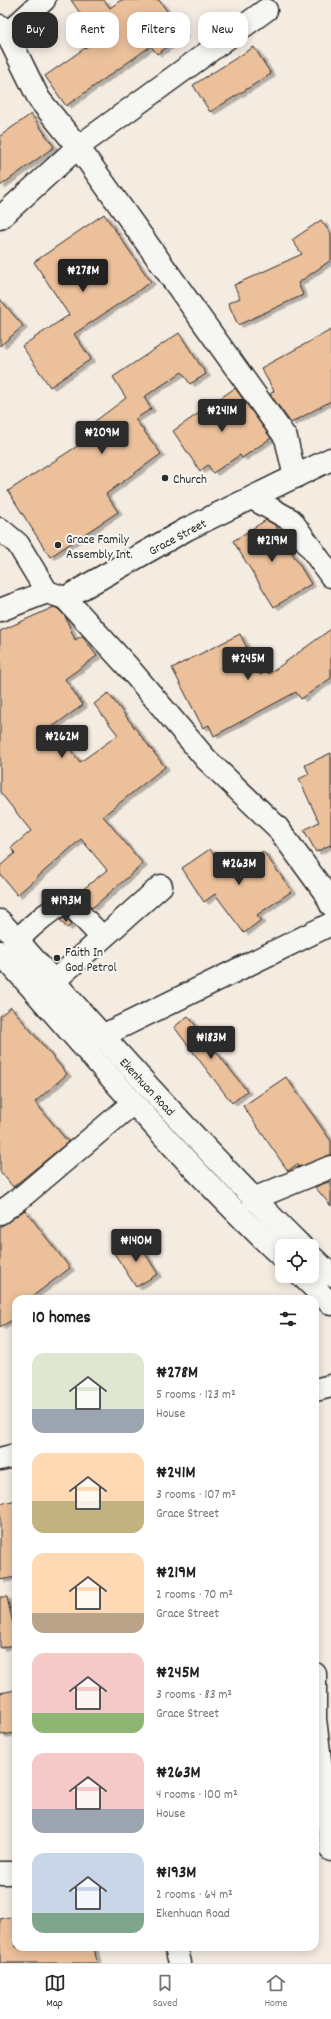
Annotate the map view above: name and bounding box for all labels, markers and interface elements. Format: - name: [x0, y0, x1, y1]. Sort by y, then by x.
- chip: Buy: [12, 12, 58, 48]
- chip: Rent: [66, 12, 119, 48]
- chip: Filters: [127, 12, 190, 48]
- chip: New: [198, 12, 248, 48]
- pin: ₦278M: [55, 259, 111, 293]
- text: ₦278M: [67, 262, 99, 281]
- pin: ₦241M: [194, 399, 250, 433]
- text: ₦241M: [207, 402, 237, 421]
- pin: ₦209M: [74, 421, 130, 455]
- text: ₦209M: [85, 424, 119, 443]
- place label: Church: [173, 471, 207, 490]
- marker: Church: [160, 473, 170, 483]
- street label: Grace Street: [146, 515, 211, 561]
- pin: ₦219M: [244, 529, 300, 563]
- place label: Grace Family Assembly Int.: [66, 531, 133, 565]
- text: ₦219M: [257, 532, 287, 551]
- marker: Grace Family Assembly Int.: [53, 540, 63, 550]
- pin: ₦245M: [220, 647, 276, 681]
- text: ₦245M: [231, 650, 265, 669]
- pin: ₦262M: [34, 725, 90, 759]
- text: ₦262M: [45, 728, 79, 747]
- pin: ₦263M: [211, 852, 267, 886]
- text: ₦263M: [222, 855, 256, 874]
- pin: ₦193M: [38, 889, 94, 923]
- text: ₦193M: [51, 892, 81, 911]
- place label: Faith In God Petrol: [65, 944, 117, 978]
- marker: Faith In God Petrol: [52, 953, 62, 963]
- pin: ₦183M: [183, 1026, 239, 1060]
- text: ₦183M: [196, 1029, 226, 1048]
- street label: Ekenhuan Road: [114, 1054, 178, 1121]
- pin: ₦140M: [108, 1229, 164, 1263]
- text: ₦140M: [120, 1232, 152, 1251]
- map controls: [275, 1239, 319, 1283]
- button: locate: [275, 1239, 319, 1283]
- text: 10 homes: [32, 1307, 91, 1331]
- icon: filters: [277, 1308, 299, 1330]
- text: ₦278M: [156, 1362, 198, 1386]
- icon: home: [64, 1369, 112, 1417]
- text: 5 rooms · 123 m²: [156, 1386, 236, 1405]
- text: House: [156, 1405, 185, 1424]
- text: ₦241M: [156, 1462, 195, 1486]
- icon: home: [64, 1469, 112, 1517]
- text: 3 rooms · 107 m²: [156, 1486, 236, 1505]
- text: Grace Street: [156, 1505, 219, 1524]
- text: ₦219M: [156, 1562, 196, 1586]
- icon: home: [64, 1569, 112, 1617]
- text: 2 rooms · 70 m²: [156, 1586, 233, 1605]
- text: Grace Street: [156, 1605, 219, 1624]
- text: ₦245M: [156, 1662, 200, 1686]
- icon: home: [64, 1669, 112, 1717]
- text: 3 rooms · 83 m²: [156, 1686, 232, 1705]
- text: Grace Street: [156, 1705, 219, 1724]
- text: ₦263M: [156, 1762, 200, 1786]
- icon: home: [64, 1769, 112, 1817]
- text: 4 rooms · 100 m²: [156, 1786, 238, 1805]
- text: House: [156, 1805, 185, 1824]
- text: ₦193M: [156, 1862, 196, 1886]
- icon: home: [64, 1869, 112, 1917]
- text: 2 rooms · 64 m²: [156, 1886, 233, 1905]
- text: Ekenhuan Road: [156, 1905, 230, 1924]
- tab: Map: [44, 1972, 66, 2012]
- tab: Saved: [153, 1972, 177, 2012]
- tab: Home: [264, 1972, 287, 2012]

